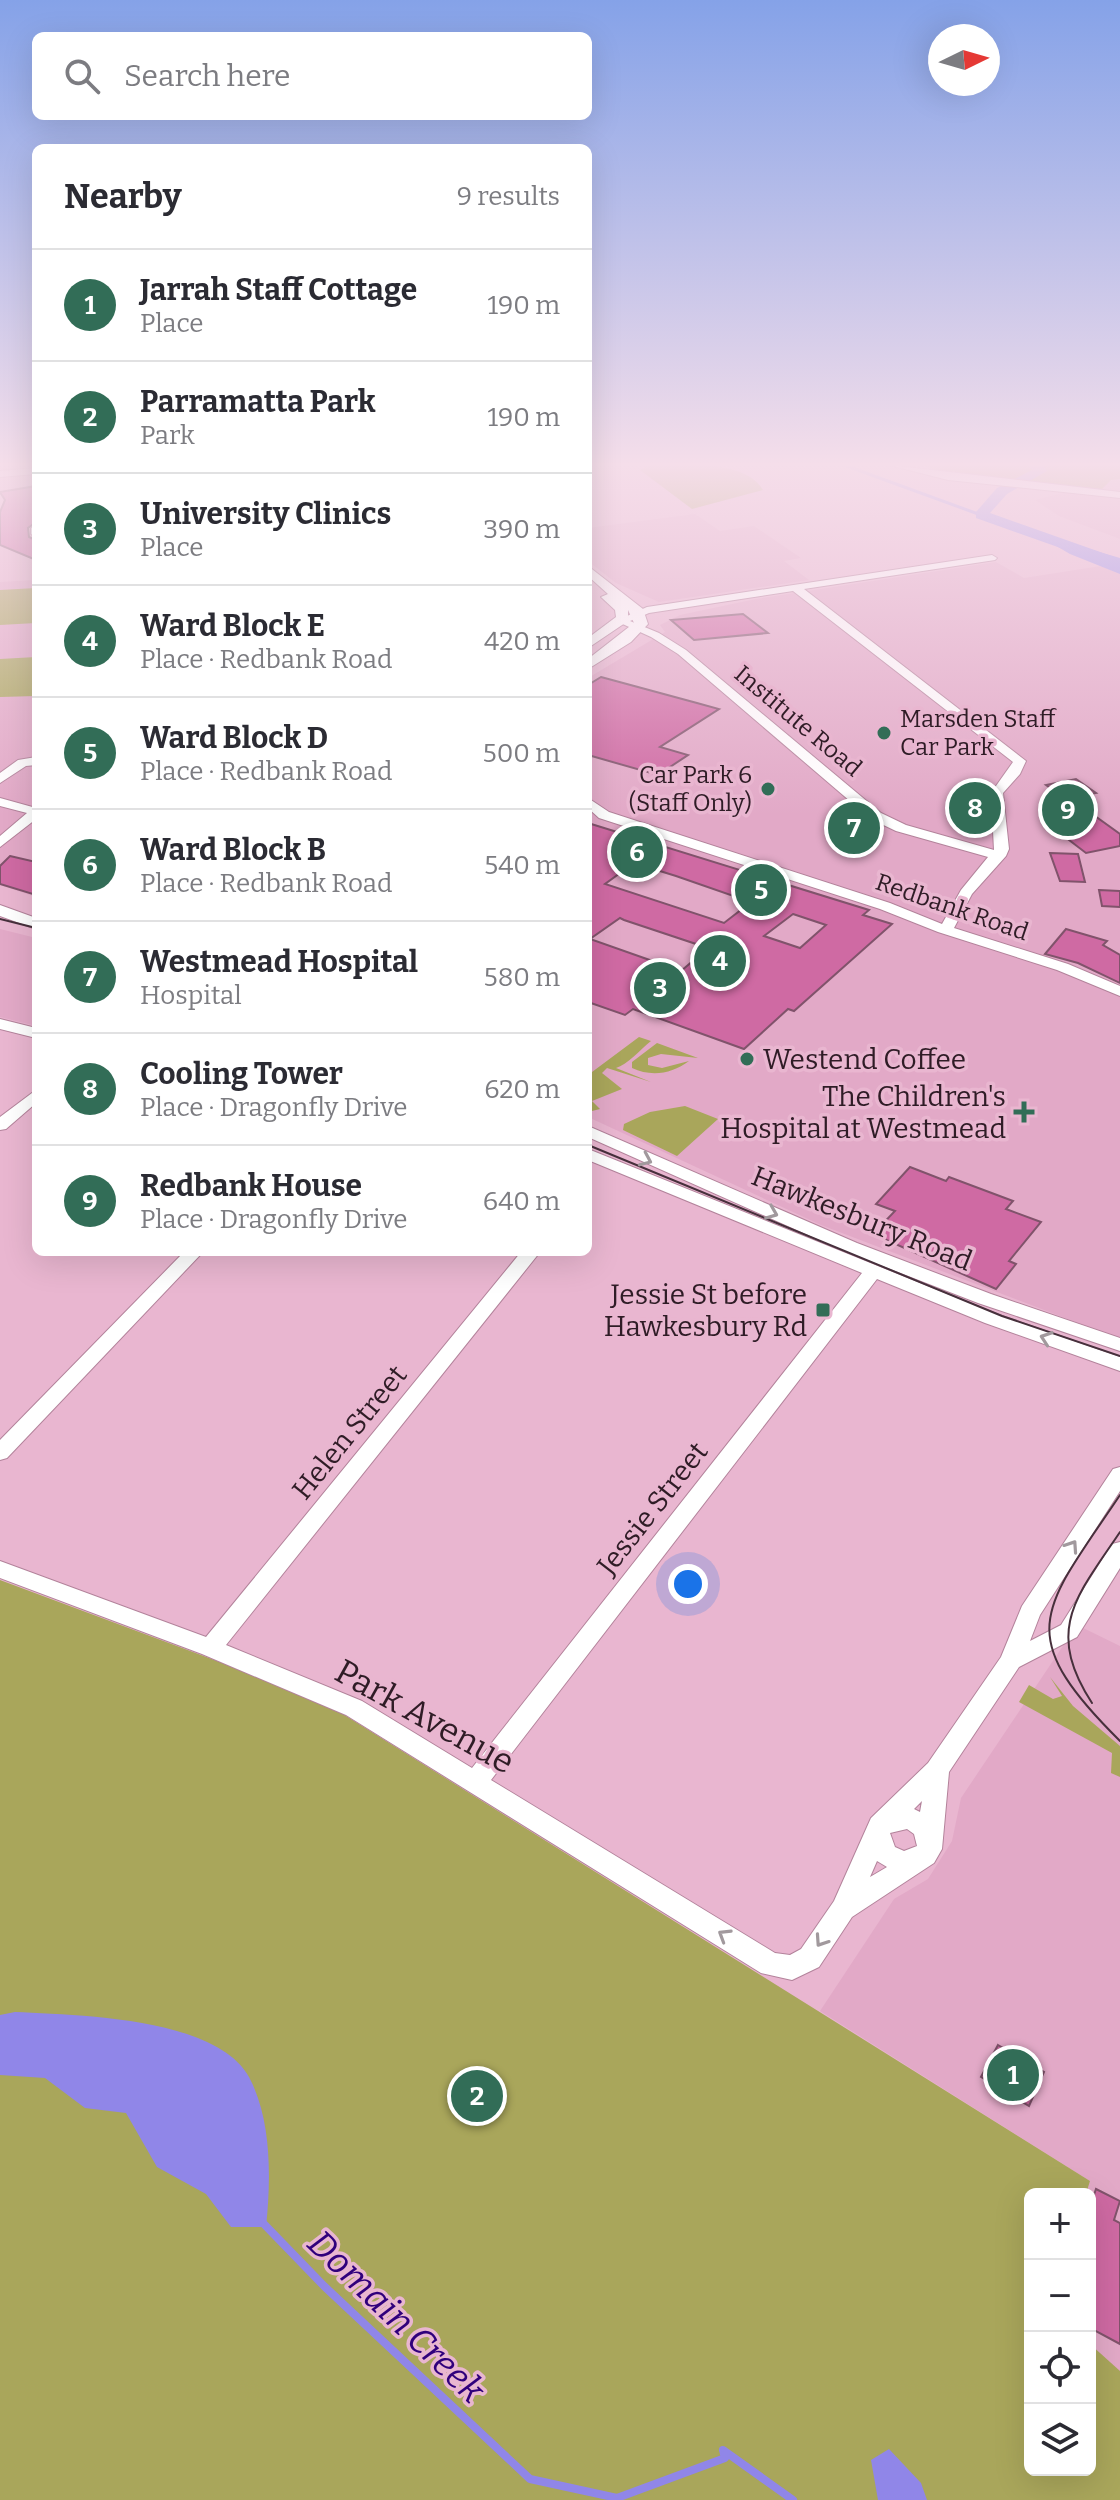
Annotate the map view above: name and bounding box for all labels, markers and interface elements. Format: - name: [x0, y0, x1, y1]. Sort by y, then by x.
- north arrow: [928, 24, 1000, 96]
- search box: [32, 32, 592, 120]
- icon: search: [60, 54, 104, 98]
- text: Search here: [124, 58, 291, 94]
- text: Nearby: [64, 176, 182, 217]
- text: 9 results: [457, 181, 560, 212]
- text: Jarrah Staff Cottage: [140, 272, 417, 308]
- text: 1: [84, 290, 96, 321]
- text: 190 m: [488, 290, 560, 321]
- text: Place: [140, 308, 204, 339]
- text: Parramatta Park: [140, 384, 376, 420]
- text: 2: [83, 402, 97, 433]
- text: 190 m: [488, 402, 560, 433]
- text: Park: [140, 420, 195, 451]
- text: University Clinics: [140, 496, 391, 532]
- text: 3: [83, 514, 97, 545]
- text: 390 m: [483, 514, 560, 545]
- text: Place: [140, 532, 204, 563]
- text: Ward Block E: [140, 608, 325, 644]
- text: 4: [82, 626, 98, 657]
- text: 420 m: [484, 626, 560, 657]
- text: Place · Redbank Road: [140, 644, 392, 675]
- street label: Institute Road: [729, 660, 867, 782]
- place label: Marsden Staff Car Park: [900, 705, 1057, 761]
- text: Ward Block D: [140, 720, 328, 756]
- marker: Marsden Staff Car Park: [875, 724, 893, 742]
- text: 5: [83, 738, 97, 769]
- text: 500 m: [483, 738, 560, 769]
- text: Place · Redbank Road: [140, 756, 392, 787]
- place label: Car Park 6 (Staff Only): [629, 761, 752, 817]
- pin: 8: [949, 778, 1001, 838]
- marker: Car Park 6 (Staff Only): [759, 780, 777, 798]
- pin: 9: [1042, 780, 1094, 840]
- pin: 7: [828, 798, 880, 858]
- pin: 6: [611, 822, 663, 882]
- text: Ward Block B: [140, 832, 326, 868]
- text: 6: [82, 850, 98, 881]
- text: 540 m: [484, 850, 560, 881]
- pin: 5: [735, 860, 787, 920]
- text: Place · Redbank Road: [140, 868, 392, 899]
- street label: Redbank Road: [872, 868, 1032, 946]
- pin: 4: [694, 931, 746, 991]
- text: Westmead Hospital: [140, 944, 418, 980]
- pin: 3: [634, 958, 686, 1018]
- text: 7: [83, 962, 97, 993]
- text: 580 m: [484, 962, 560, 993]
- text: Hospital: [140, 980, 242, 1011]
- place label: Westend Coffee: [763, 1043, 966, 1076]
- marker: Westend Coffee: [738, 1050, 756, 1068]
- text: Cooling Tower: [140, 1056, 343, 1092]
- text: 8: [82, 1074, 98, 1105]
- text: 620 m: [484, 1074, 560, 1105]
- place label: The Children's Hospital at Westmead: [720, 1080, 1006, 1145]
- text: Place · Dragonfly Drive: [140, 1092, 408, 1123]
- marker: The Children's Hospital at Westmead: [1013, 1101, 1035, 1123]
- one-way arrow: [638, 1150, 652, 1166]
- street label: Hawkesbury Road: [747, 1159, 977, 1278]
- text: Redbank House: [140, 1168, 362, 1204]
- text: 9: [82, 1186, 98, 1217]
- text: 640 m: [483, 1186, 560, 1217]
- one-way arrow: [764, 1203, 778, 1219]
- text: Place · Dragonfly Drive: [140, 1204, 408, 1235]
- place label: Jessie St before Hawkesbury Rd: [604, 1278, 807, 1343]
- marker: Jessie St before Hawkesbury Rd: [814, 1301, 832, 1319]
- one-way arrow: [1040, 1332, 1054, 1348]
- street label: Helen Street: [285, 1359, 413, 1506]
- street label: Jessie Street: [590, 1435, 714, 1582]
- one-way arrow: [1062, 1540, 1077, 1555]
- your location: [668, 1564, 708, 1604]
- street label: Park Avenue: [328, 1651, 521, 1782]
- one-way arrow: [718, 1930, 732, 1945]
- one-way arrow: [815, 1933, 830, 1947]
- pin: 1: [987, 2045, 1039, 2105]
- pin: 2: [451, 2066, 503, 2126]
- map controls: [1024, 2188, 1096, 2476]
- button: +: [1024, 2188, 1096, 2260]
- water label: Domain Creek: [299, 2221, 494, 2412]
- button: −: [1024, 2260, 1096, 2332]
- button: locate: [1024, 2332, 1096, 2404]
- button: layers: [1024, 2404, 1096, 2476]

